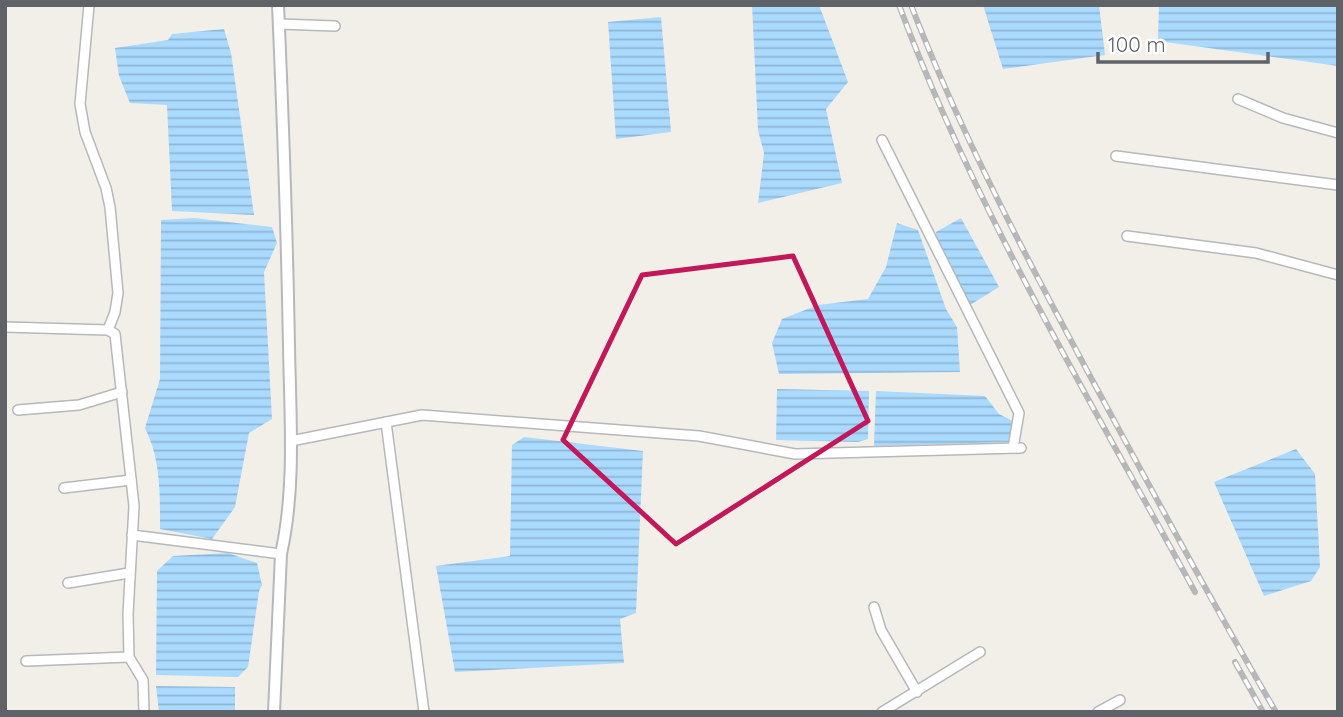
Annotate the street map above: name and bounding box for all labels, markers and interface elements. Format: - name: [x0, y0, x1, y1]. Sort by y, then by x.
- scale bar: [1098, 21, 1268, 65]
- text: 100 m: [1108, 31, 1166, 57]

